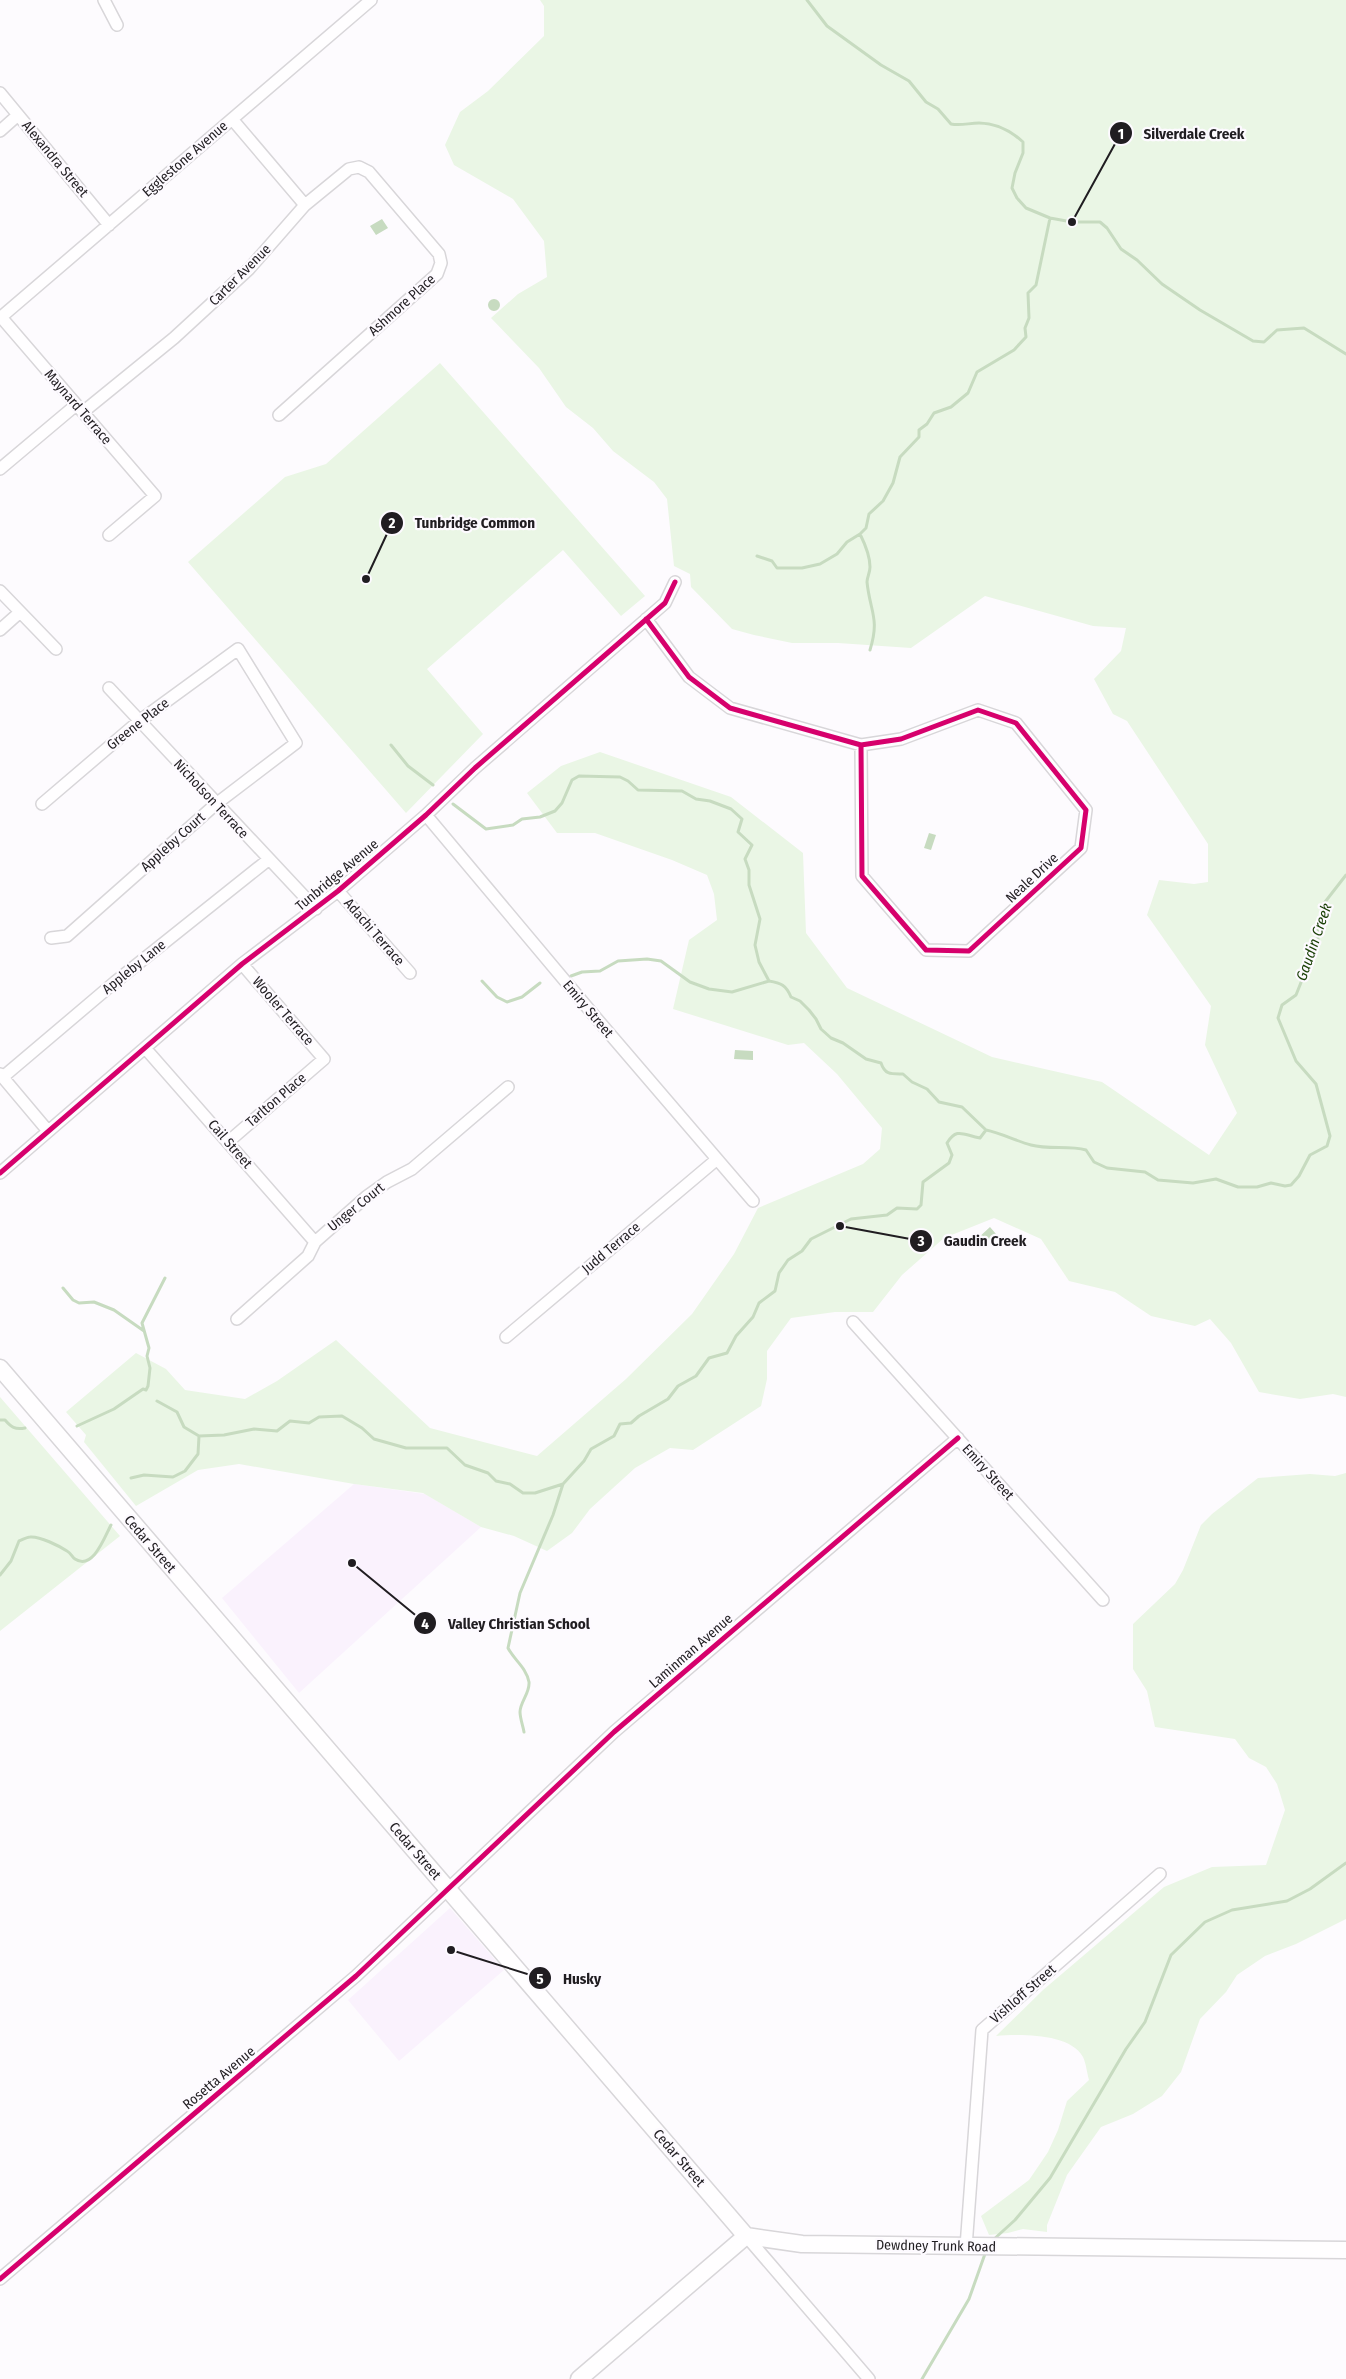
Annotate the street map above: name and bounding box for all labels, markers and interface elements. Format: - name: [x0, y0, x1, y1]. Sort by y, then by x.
- street label: Alexandra Street: [18, 117, 92, 201]
- street label: Egglestone Avenue: [139, 117, 231, 201]
- callout: Silverdale Creek: [1109, 118, 1255, 148]
- text: 1: [1118, 125, 1124, 143]
- text: Silverdale Creek: [1143, 125, 1245, 143]
- street label: Carter Avenue: [206, 241, 274, 309]
- street label: Ashmore Place: [365, 271, 439, 339]
- street label: Maynard Terrace: [41, 366, 115, 448]
- callout: Tunbridge Common: [379, 508, 545, 538]
- text: 2: [388, 514, 396, 532]
- text: Tunbridge Common: [415, 514, 535, 532]
- street label: Greene Place: [104, 694, 173, 754]
- street label: Nicholson Terrace: [170, 756, 252, 842]
- street label: Appleby Court: [137, 808, 209, 875]
- street label: Tunbridge Avenue: [292, 835, 382, 914]
- street label: Neale Drive: [1002, 849, 1062, 907]
- street label: Adachi Terrace: [340, 895, 408, 969]
- water label: Gaudin Creek: [1292, 900, 1336, 983]
- street label: Appleby Lane: [99, 936, 169, 998]
- street label: Wooler Terrace: [249, 973, 317, 1049]
- street label: Emiry Street: [559, 977, 617, 1041]
- street label: Tarlton Place: [243, 1069, 310, 1131]
- street label: Cail Street: [204, 1116, 256, 1172]
- street label: Unger Court: [324, 1179, 388, 1235]
- street label: Judd Terrace: [578, 1219, 644, 1277]
- callout: Gaudin Creek: [908, 1226, 1036, 1256]
- text: 3: [916, 1232, 925, 1250]
- text: Gaudin Creek: [944, 1232, 1027, 1250]
- street label: Emiry Street: [958, 1440, 1018, 1504]
- street label: Cedar Street: [120, 1512, 180, 1577]
- callout: Valley Christian School: [413, 1608, 600, 1638]
- street label: Laminman Avenue: [646, 1610, 736, 1692]
- text: 4: [421, 1615, 429, 1633]
- text: Valley Christian School: [447, 1615, 591, 1633]
- street label: Cedar Street: [385, 1819, 445, 1884]
- street label: Vishloff Street: [987, 1961, 1060, 2027]
- callout: Husky: [528, 1963, 611, 1993]
- text: 5: [536, 1970, 544, 1988]
- text: Husky: [563, 1970, 602, 1988]
- street label: Rosetta Avenue: [179, 2043, 259, 2113]
- street label: Cedar Street: [649, 2126, 709, 2191]
- street label: Dewdney Trunk Road: [876, 2236, 996, 2256]

